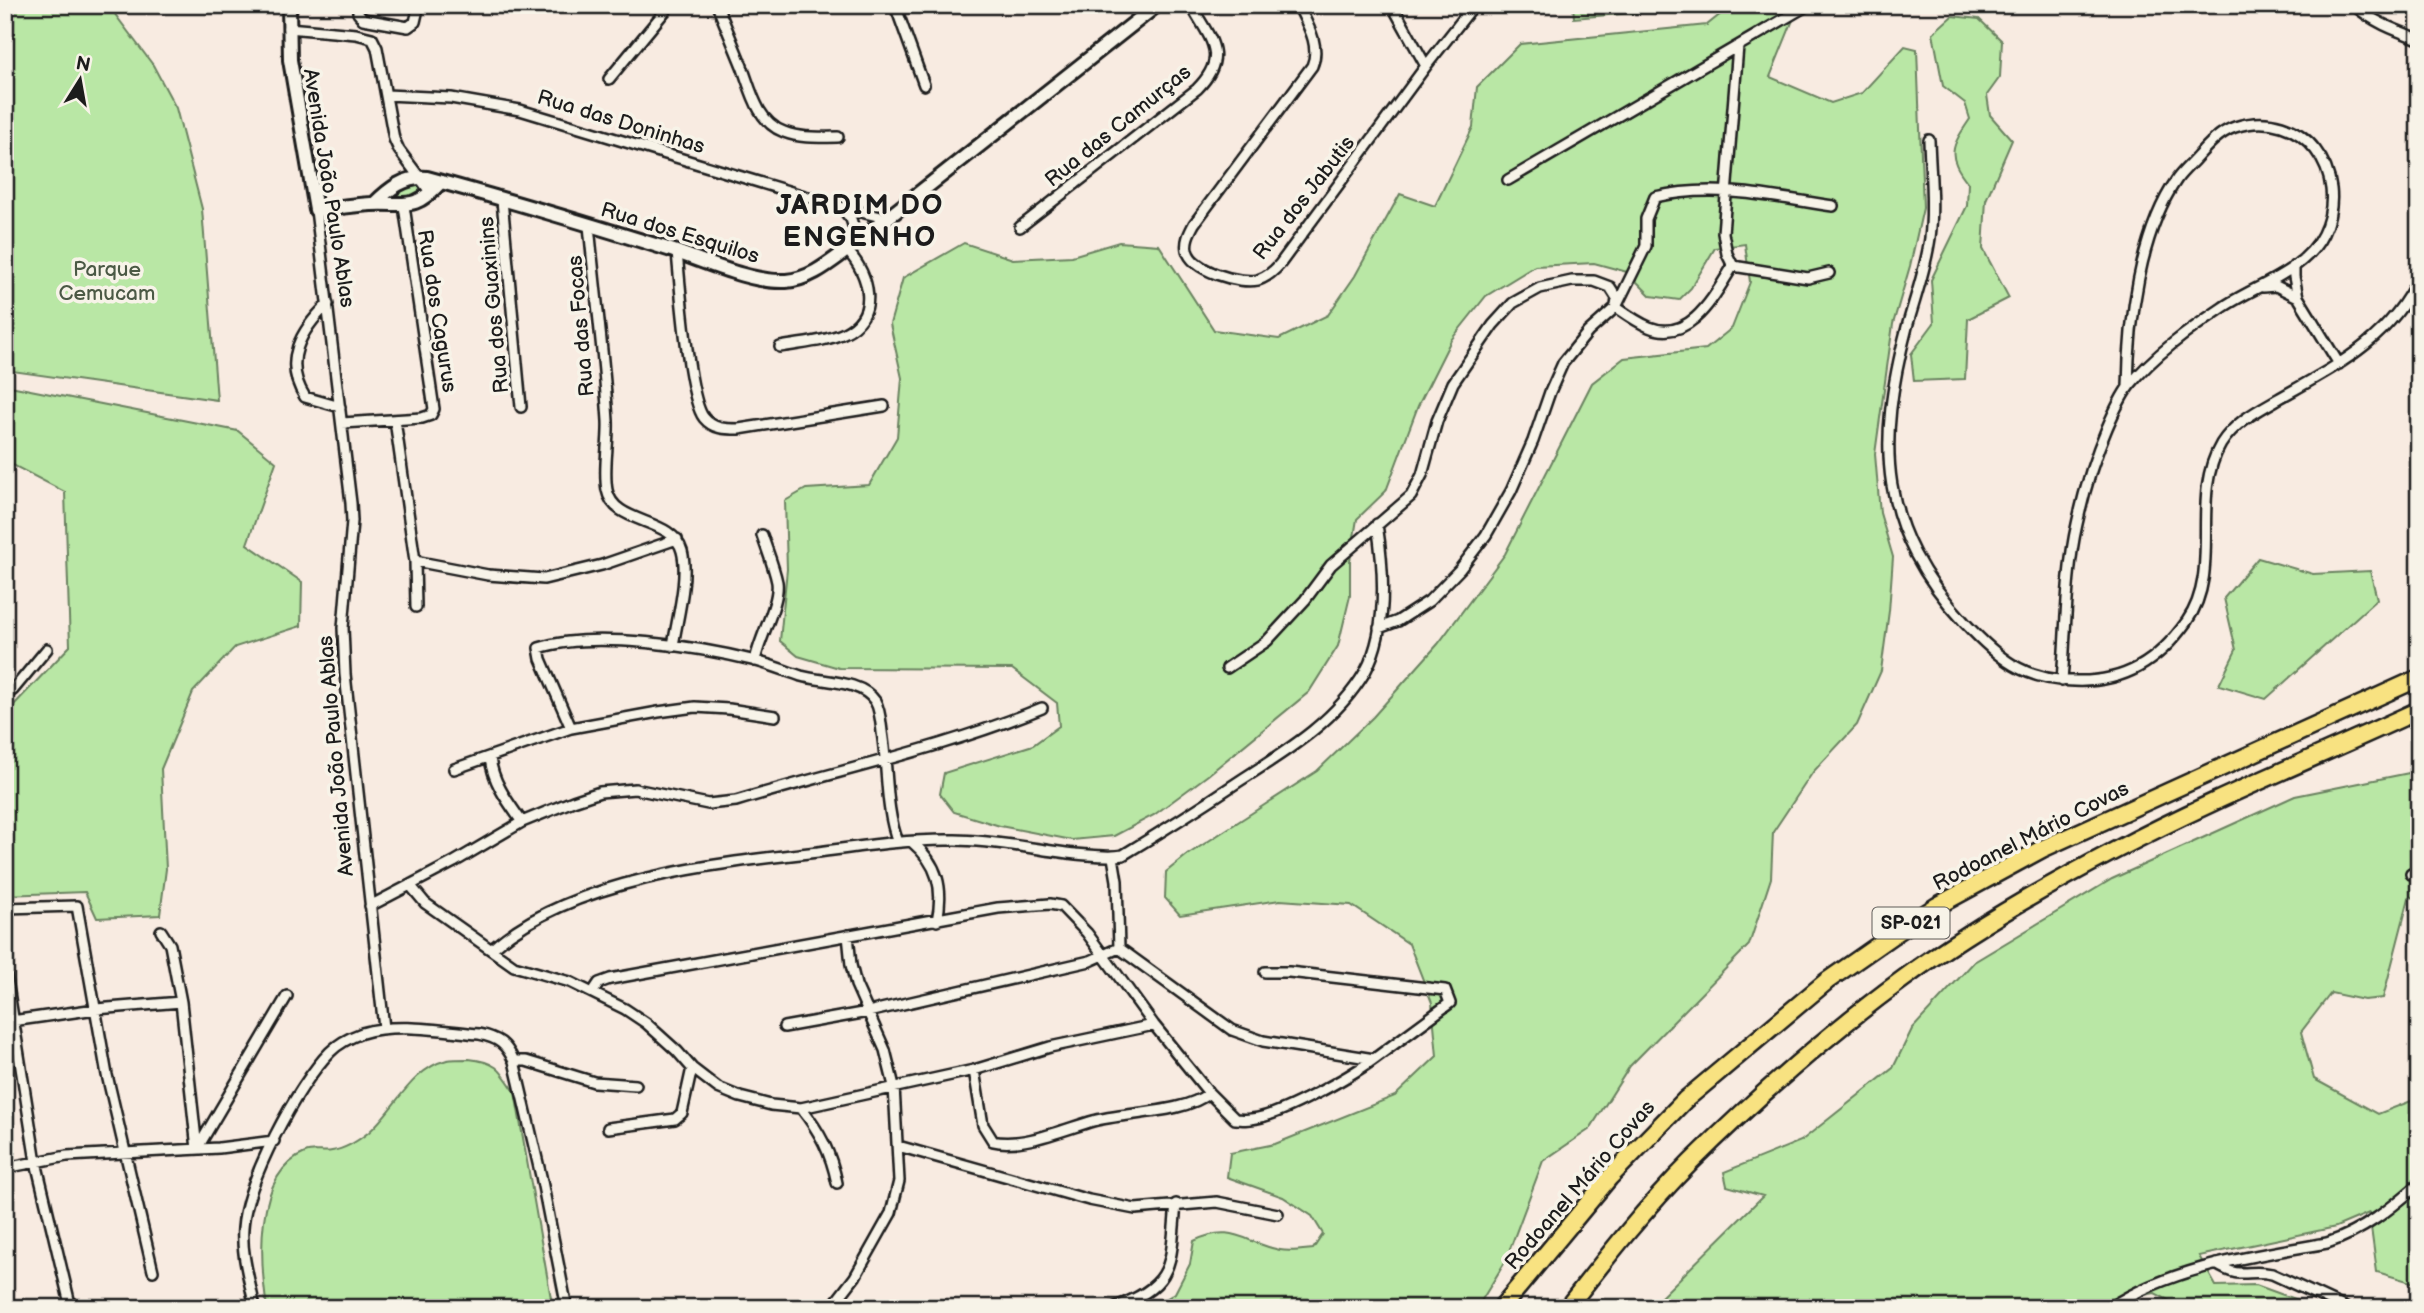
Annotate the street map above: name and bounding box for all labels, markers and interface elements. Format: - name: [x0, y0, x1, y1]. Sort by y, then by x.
- north arrow: [46, 46, 116, 116]
- text: N: [74, 52, 92, 77]
- street label: Rua das Camurças: [1040, 59, 1196, 193]
- street label: Avenida João Paulo Ablas: [298, 67, 360, 309]
- street label: Rua das Doninhas: [534, 85, 708, 159]
- street label: Rua dos Jabutis: [1248, 131, 1360, 265]
- district label: JARDIM DO ENGENHO: [776, 189, 944, 254]
- street label: Rua dos Esquilos: [598, 197, 762, 269]
- street label: Rua dos Guaxinins: [474, 216, 514, 394]
- street label: Rua dos Cagurus: [412, 228, 462, 394]
- street label: Rua das Focas: [562, 254, 600, 398]
- park label: Parque Cemucam: [59, 257, 155, 306]
- street label: Avenida João Paulo Ablas: [313, 635, 359, 877]
- street label: Rodoanel Mário Covas: [1929, 776, 2133, 896]
- road number: SP-021: [1872, 908, 1950, 939]
- street label: Rodoanel Mário Covas: [1500, 1095, 1660, 1275]

